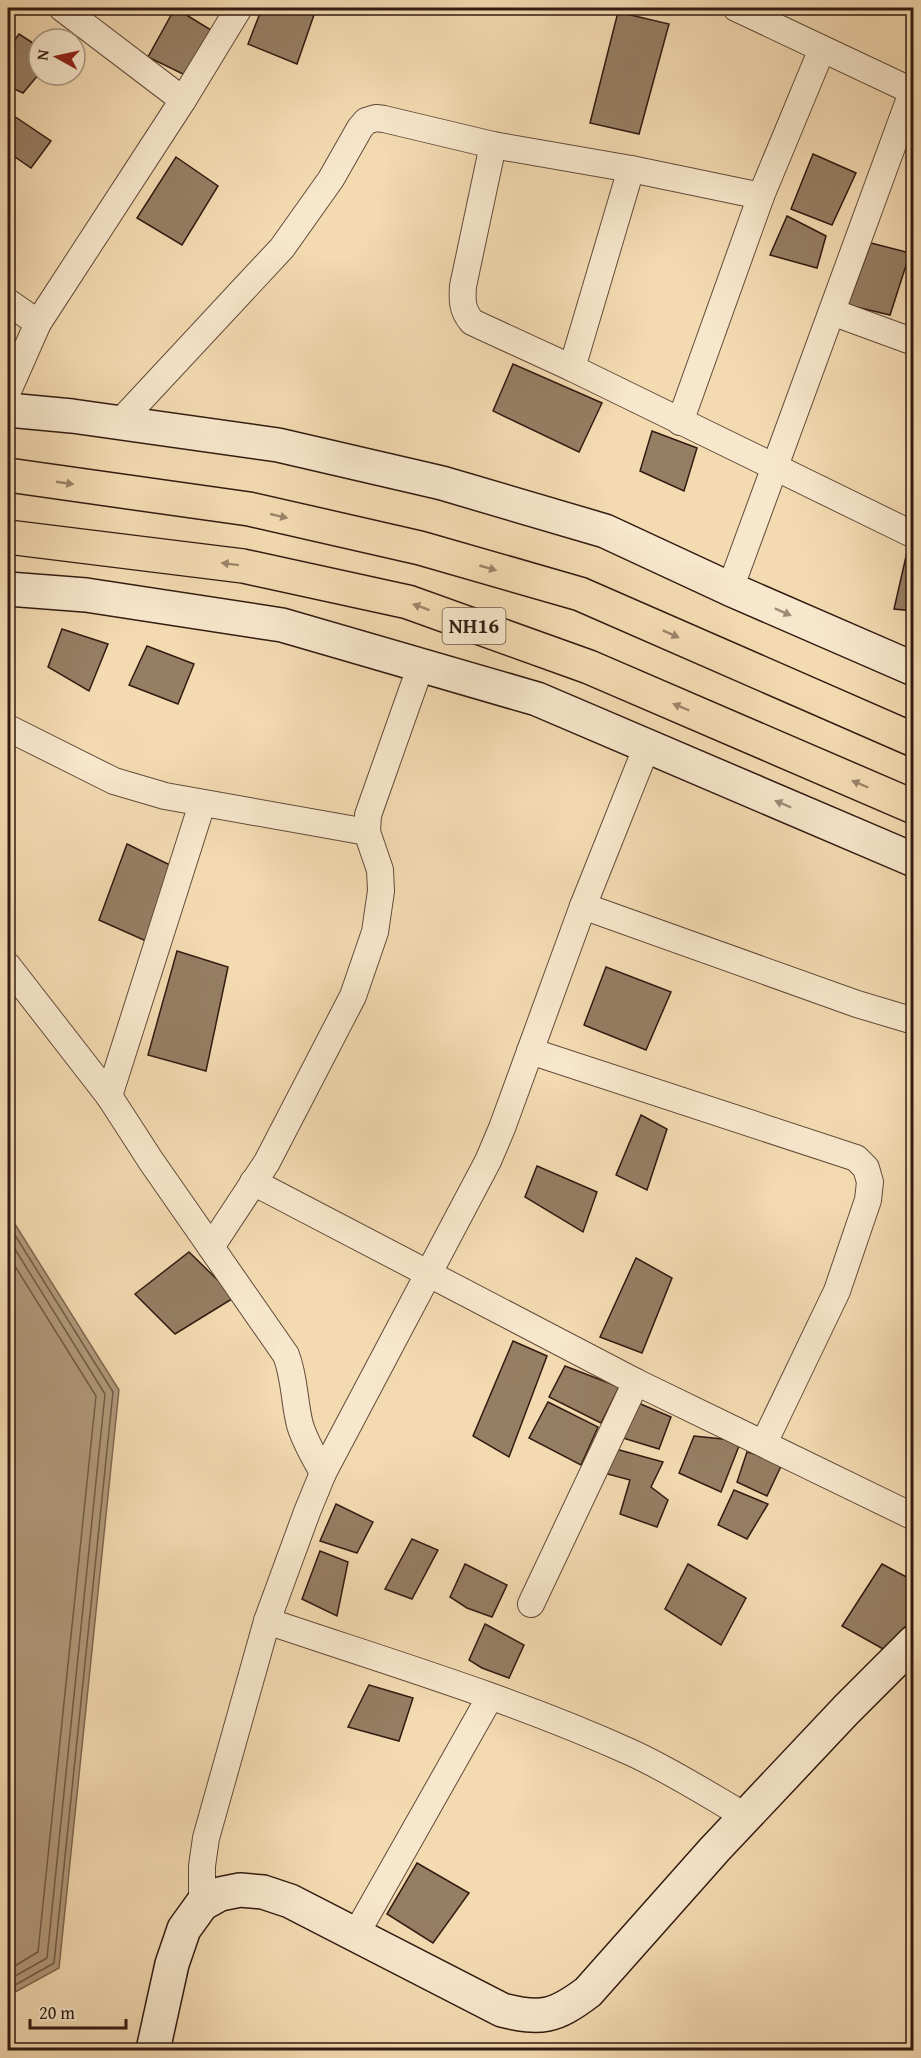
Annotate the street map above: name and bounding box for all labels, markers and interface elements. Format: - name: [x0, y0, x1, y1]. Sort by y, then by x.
- north arrow: [27, 27, 87, 87]
- text: N: [30, 48, 55, 62]
- one-way arrow: [56, 478, 75, 487]
- one-way arrow: [270, 511, 288, 521]
- one-way arrow: [221, 559, 240, 569]
- one-way arrow: [479, 564, 497, 573]
- one-way arrow: [412, 601, 430, 611]
- one-way arrow: [775, 607, 793, 617]
- road number: NH16: [442, 608, 506, 644]
- one-way arrow: [663, 629, 681, 639]
- one-way arrow: [672, 702, 690, 711]
- one-way arrow: [850, 779, 868, 789]
- one-way arrow: [773, 799, 791, 809]
- scale bar: [30, 1992, 126, 2030]
- text: 20 m: [39, 1999, 75, 2026]

